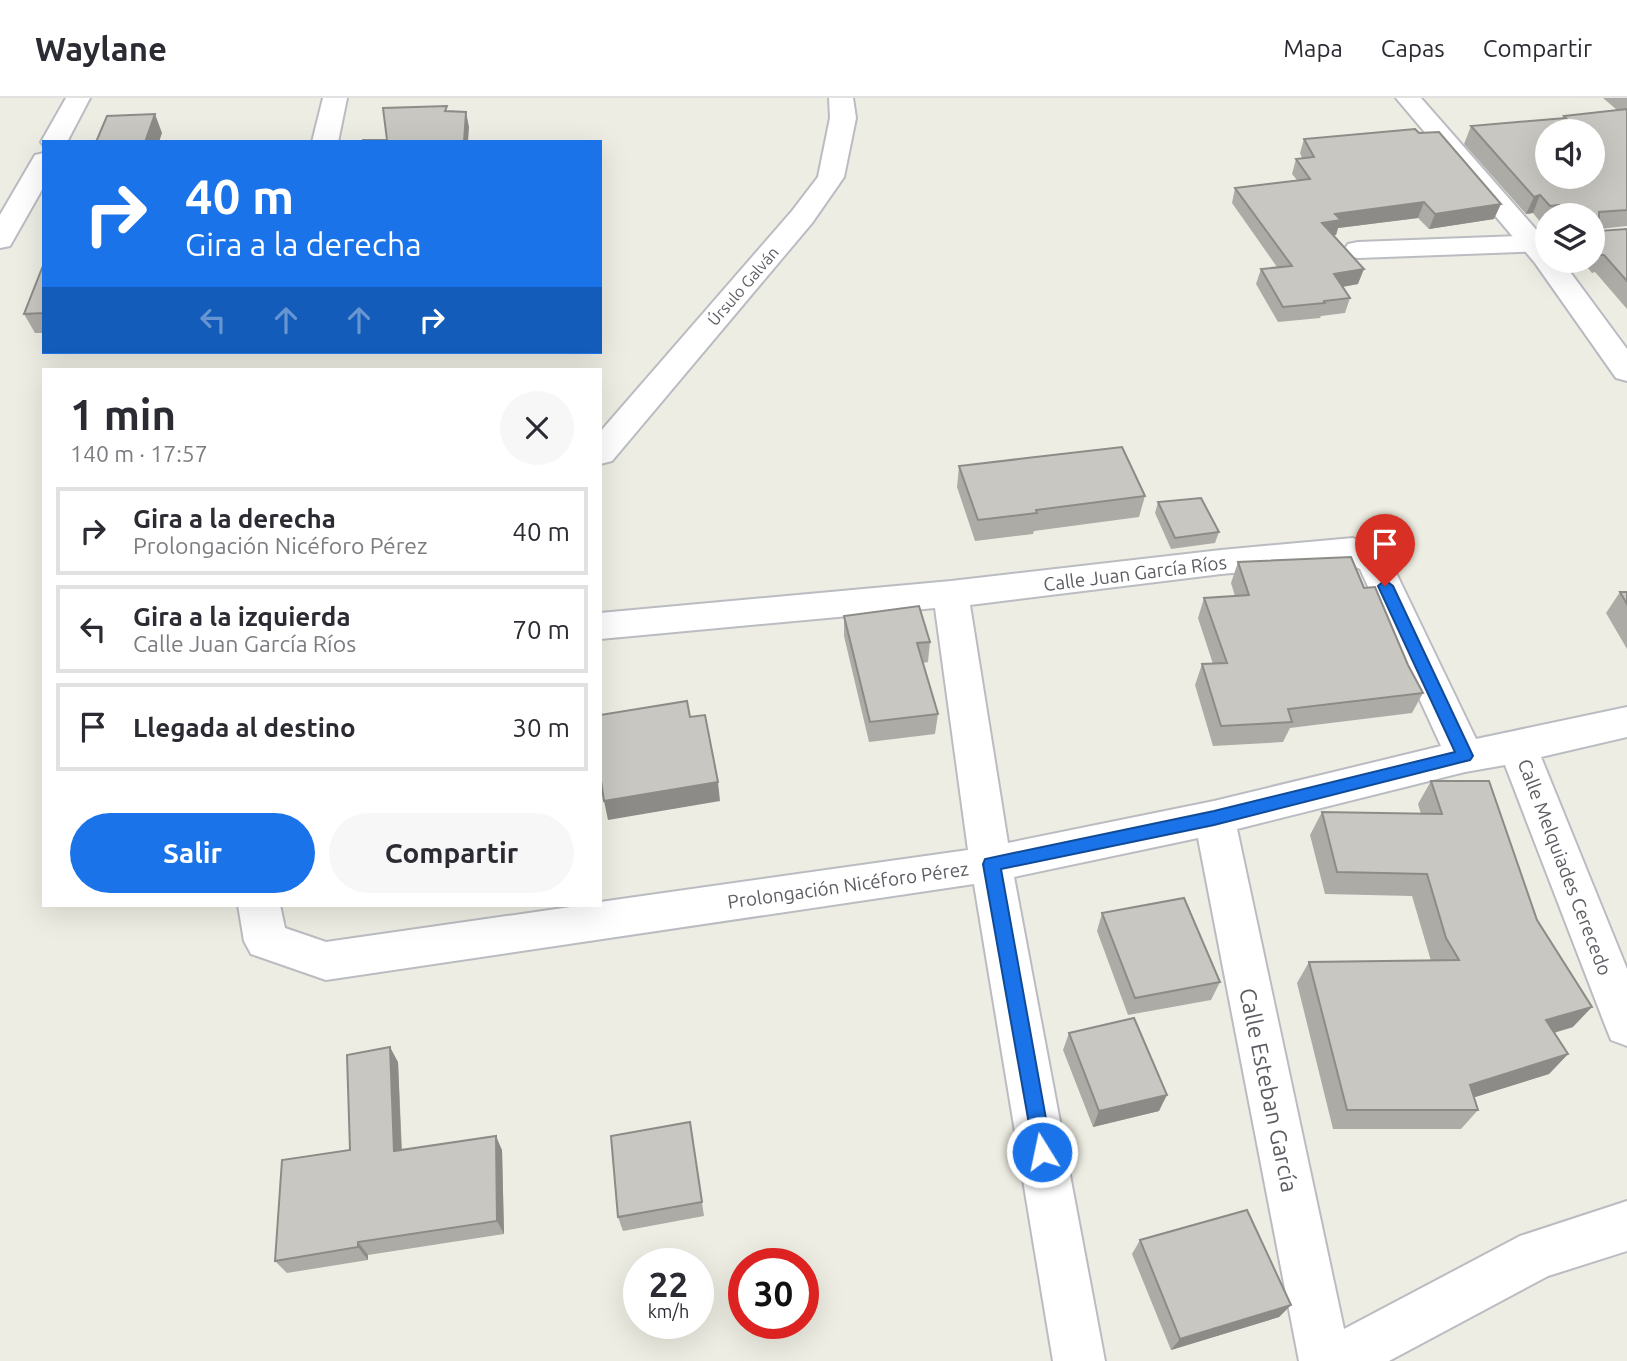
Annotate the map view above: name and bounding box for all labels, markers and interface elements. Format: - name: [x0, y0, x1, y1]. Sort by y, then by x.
- text: Waylane: [35, 30, 167, 67]
- text: Mapa: [1283, 35, 1343, 62]
- text: Capas: [1381, 35, 1445, 62]
- text: Compartir: [1483, 35, 1592, 62]
- map controls: [1535, 119, 1605, 273]
- button: sound: [1535, 119, 1605, 189]
- icon: right: [70, 168, 161, 259]
- text: 40 m: [185, 168, 294, 223]
- button: layers: [1535, 203, 1605, 273]
- text: Gira a la derecha: [185, 226, 422, 262]
- street label: Úrsulo Galván: [702, 242, 782, 329]
- icon: left: [194, 301, 232, 339]
- icon: ahead: [267, 301, 305, 339]
- icon: ahead: [340, 301, 378, 339]
- icon: right: [413, 301, 451, 339]
- text: 1 min: [70, 391, 176, 438]
- button: close: [500, 391, 574, 465]
- text: 140 m · 17:57: [70, 441, 208, 466]
- text: Gira a la derecha: [133, 504, 336, 533]
- icon: right: [74, 512, 112, 550]
- pin: [1355, 514, 1415, 586]
- text: 40 m: [512, 517, 570, 546]
- icon: arrive: [1366, 525, 1404, 563]
- text: Prolongación Nicéforo Pérez: [133, 533, 428, 558]
- street label: Calle Juan García Ríos: [1042, 551, 1228, 595]
- text: Gira a la izquierda: [133, 602, 351, 631]
- icon: left: [74, 610, 112, 648]
- text: 70 m: [512, 615, 570, 644]
- text: Calle Juan García Ríos: [133, 631, 356, 656]
- icon: arrive: [74, 708, 112, 746]
- text: Llegada al destino: [133, 713, 356, 742]
- text: 30 m: [512, 713, 570, 742]
- street label: Calle Melquiades Cerecedo: [1514, 756, 1616, 978]
- button: Salir: [70, 813, 315, 893]
- button: Compartir: [329, 813, 574, 893]
- street label: Prolongación Nicéforo Pérez: [726, 857, 970, 913]
- street label: Calle Esteban García: [1235, 986, 1303, 1194]
- position arrow: [1005, 1115, 1079, 1189]
- speed limit sign: 30: [728, 1248, 819, 1339]
- text: 22: [649, 1264, 688, 1304]
- text: km/h: [648, 1301, 689, 1321]

